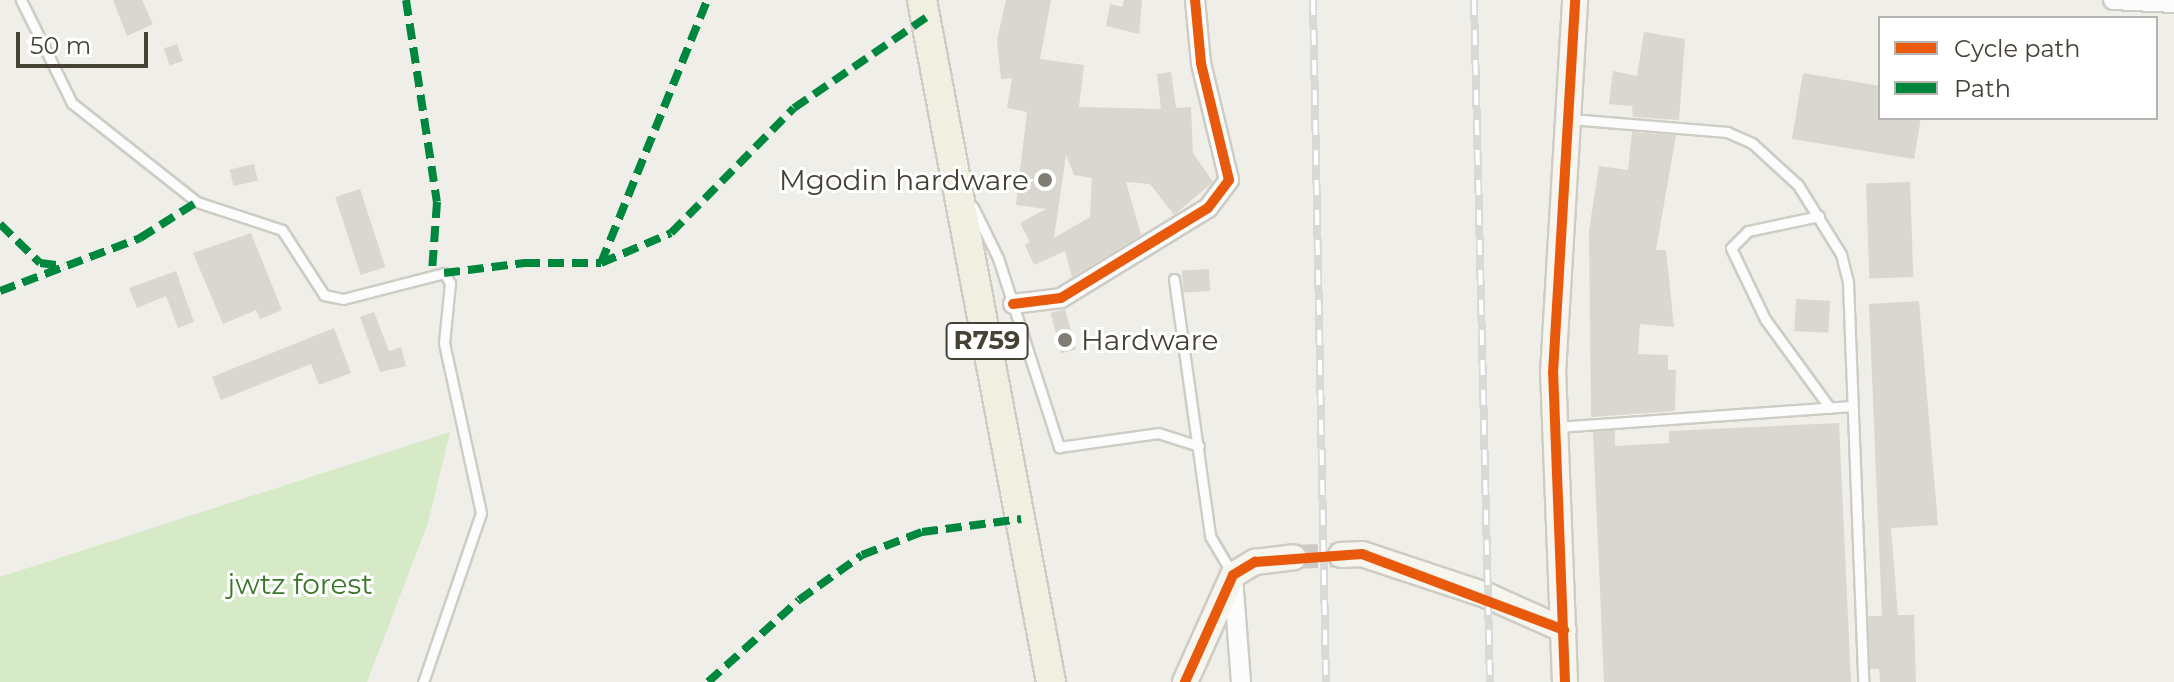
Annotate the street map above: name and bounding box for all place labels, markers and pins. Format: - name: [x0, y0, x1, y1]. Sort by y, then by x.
- place label: Mgodin hardware: [779, 163, 1029, 197]
- marker: Mgodin hardware: [1036, 171, 1054, 189]
- place label: Hardware: [1081, 323, 1219, 357]
- marker: Hardware: [1056, 331, 1074, 349]

